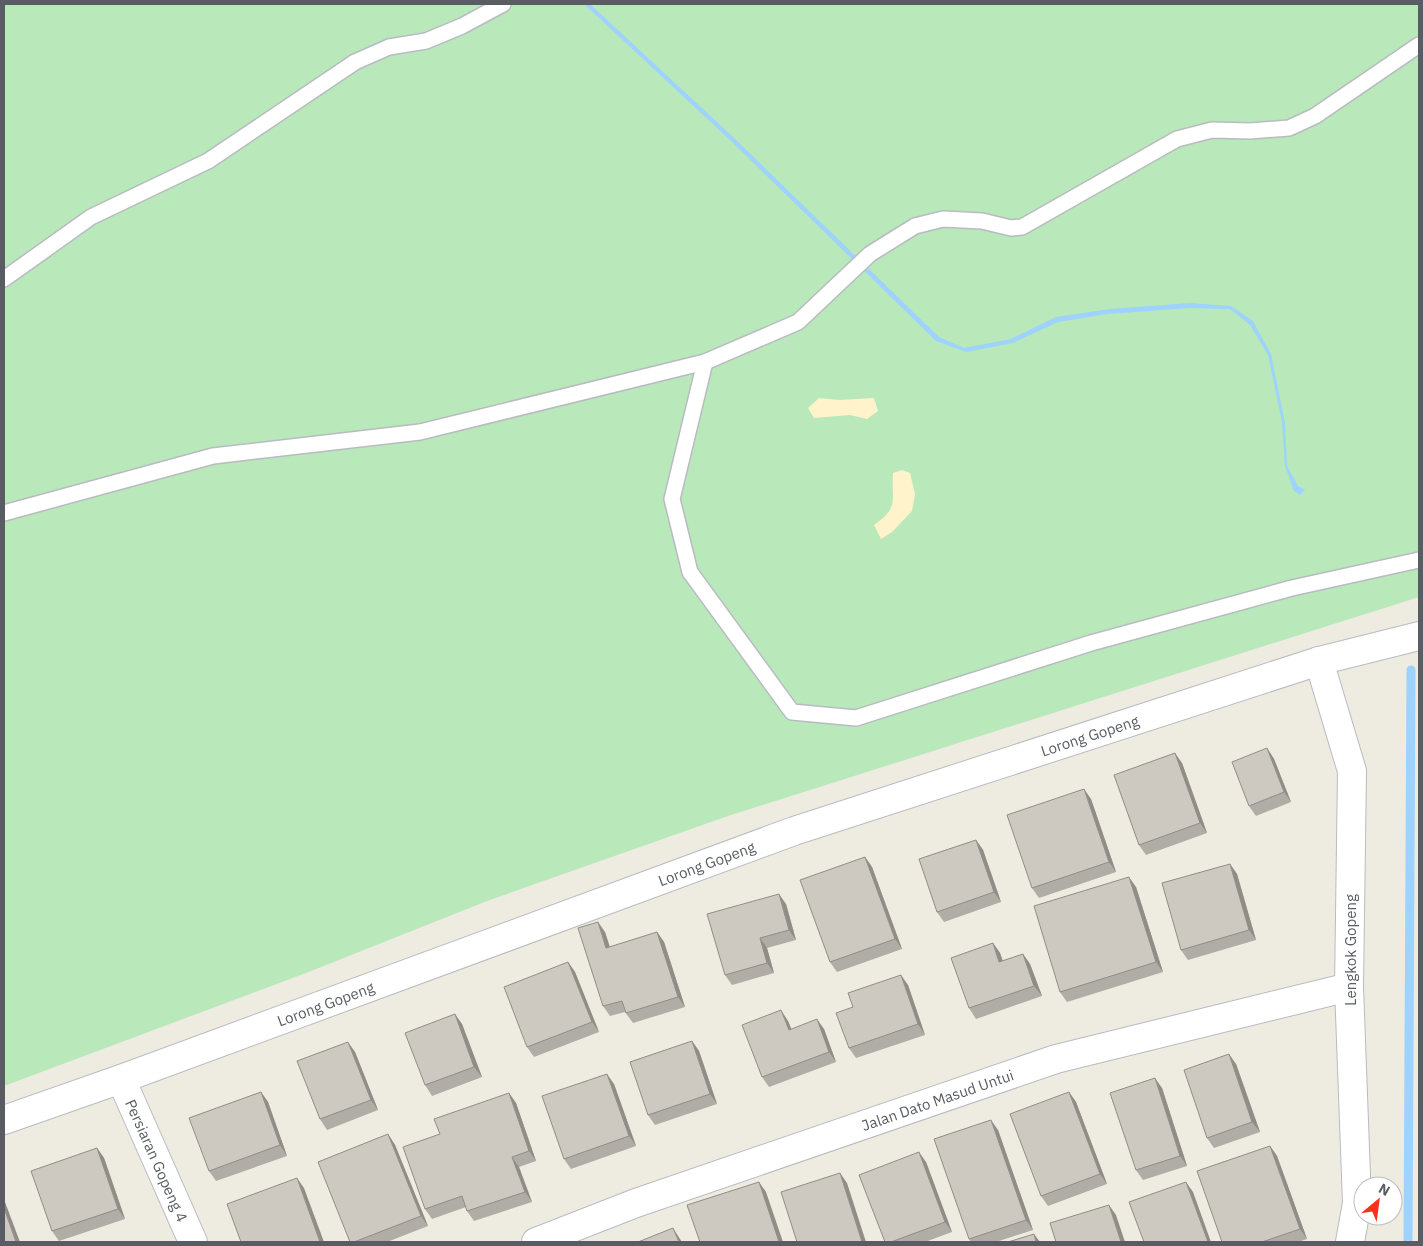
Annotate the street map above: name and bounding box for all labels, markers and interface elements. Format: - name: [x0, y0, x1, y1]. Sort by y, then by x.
- street label: Lorong Gopeng: [1038, 711, 1141, 760]
- street label: Lorong Gopeng: [655, 837, 758, 890]
- street label: Lengkok Gopeng: [1341, 894, 1360, 1006]
- street label: Lorong Gopeng: [274, 977, 377, 1030]
- street label: Jalan Dato Masud Untui: [859, 1065, 1016, 1135]
- street label: Persiaran Gopeng 4: [122, 1096, 192, 1225]
- north arrow: [1353, 1176, 1403, 1226]
- text: N: [1376, 1179, 1393, 1200]

